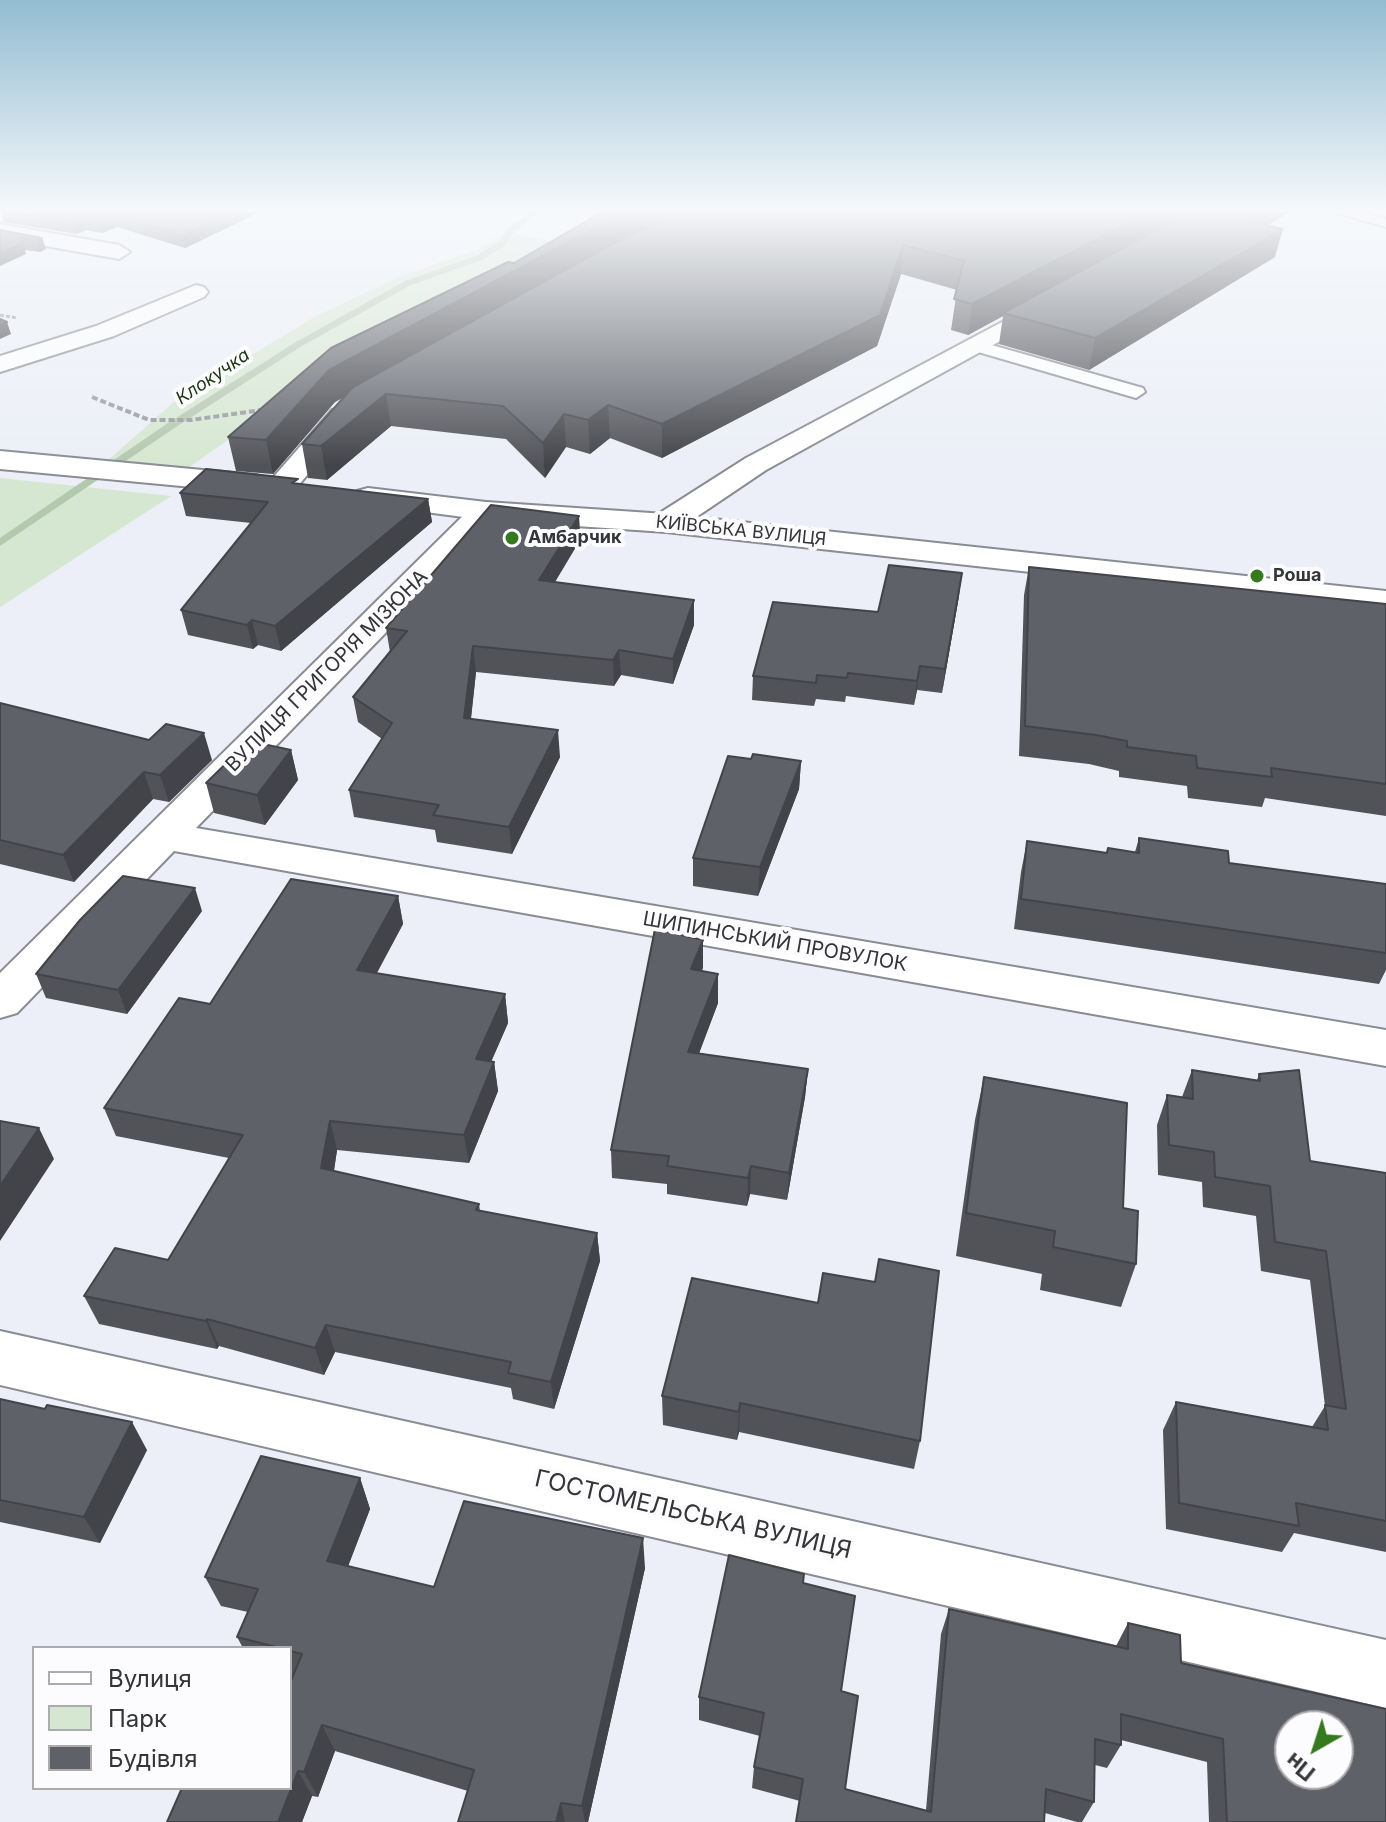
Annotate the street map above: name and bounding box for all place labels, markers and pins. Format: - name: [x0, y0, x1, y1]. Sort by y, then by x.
- place label: Амбарчик: [528, 527, 622, 549]
- marker: Амбарчик: [503, 529, 521, 547]
- place label: Роша: [1273, 565, 1321, 587]
- marker: Роша: [1248, 567, 1266, 585]

